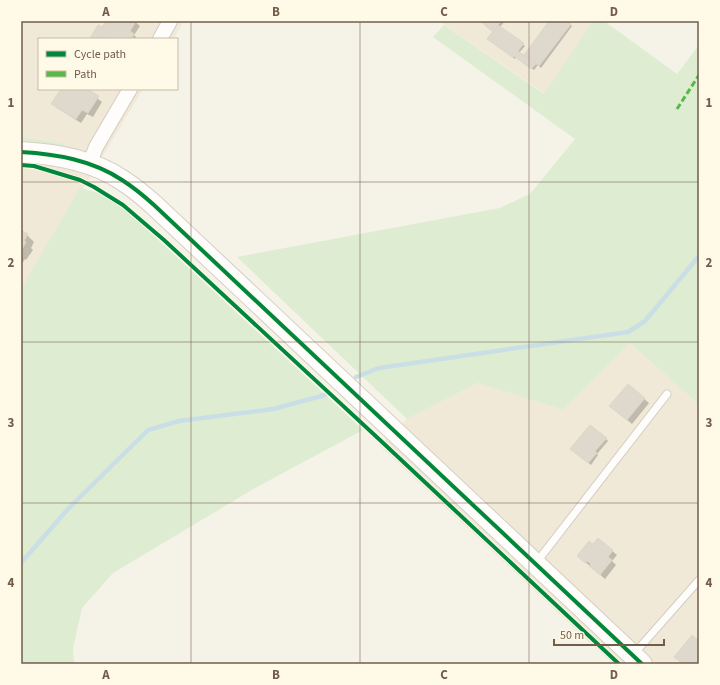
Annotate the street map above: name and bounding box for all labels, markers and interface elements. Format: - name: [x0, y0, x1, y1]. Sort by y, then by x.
- text: A: [101, 3, 110, 21]
- text: B: [272, 3, 280, 21]
- text: C: [440, 3, 448, 21]
- text: D: [610, 3, 618, 21]
- legend: [38, 38, 178, 90]
- text: Cycle path: [74, 46, 126, 63]
- text: Path: [74, 66, 97, 83]
- text: 1: [8, 94, 15, 112]
- text: 1: [706, 94, 713, 112]
- text: 2: [8, 254, 15, 272]
- text: 2: [706, 254, 713, 272]
- text: 3: [8, 414, 15, 432]
- text: 3: [706, 414, 713, 432]
- text: 4: [8, 574, 15, 592]
- text: 4: [706, 574, 713, 592]
- scale bar: [554, 621, 664, 647]
- text: 50 m: [560, 627, 584, 644]
- text: A: [101, 666, 110, 684]
- text: B: [272, 666, 280, 684]
- text: C: [440, 666, 448, 684]
- text: D: [610, 666, 618, 684]

